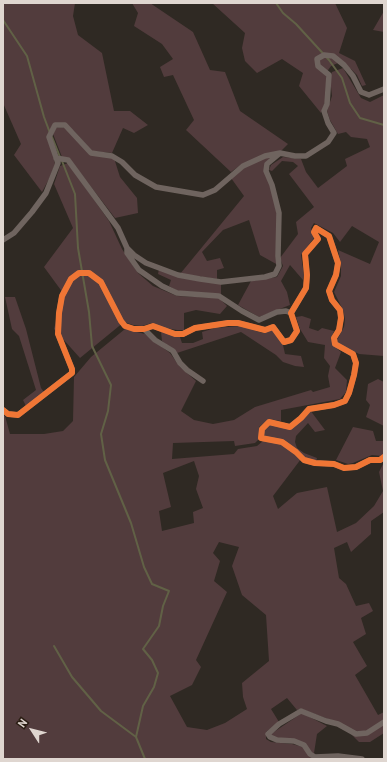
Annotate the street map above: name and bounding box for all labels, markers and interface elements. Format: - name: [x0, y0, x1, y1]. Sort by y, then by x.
- north arrow: [12, 710, 52, 750]
- text: N: [14, 716, 30, 730]

